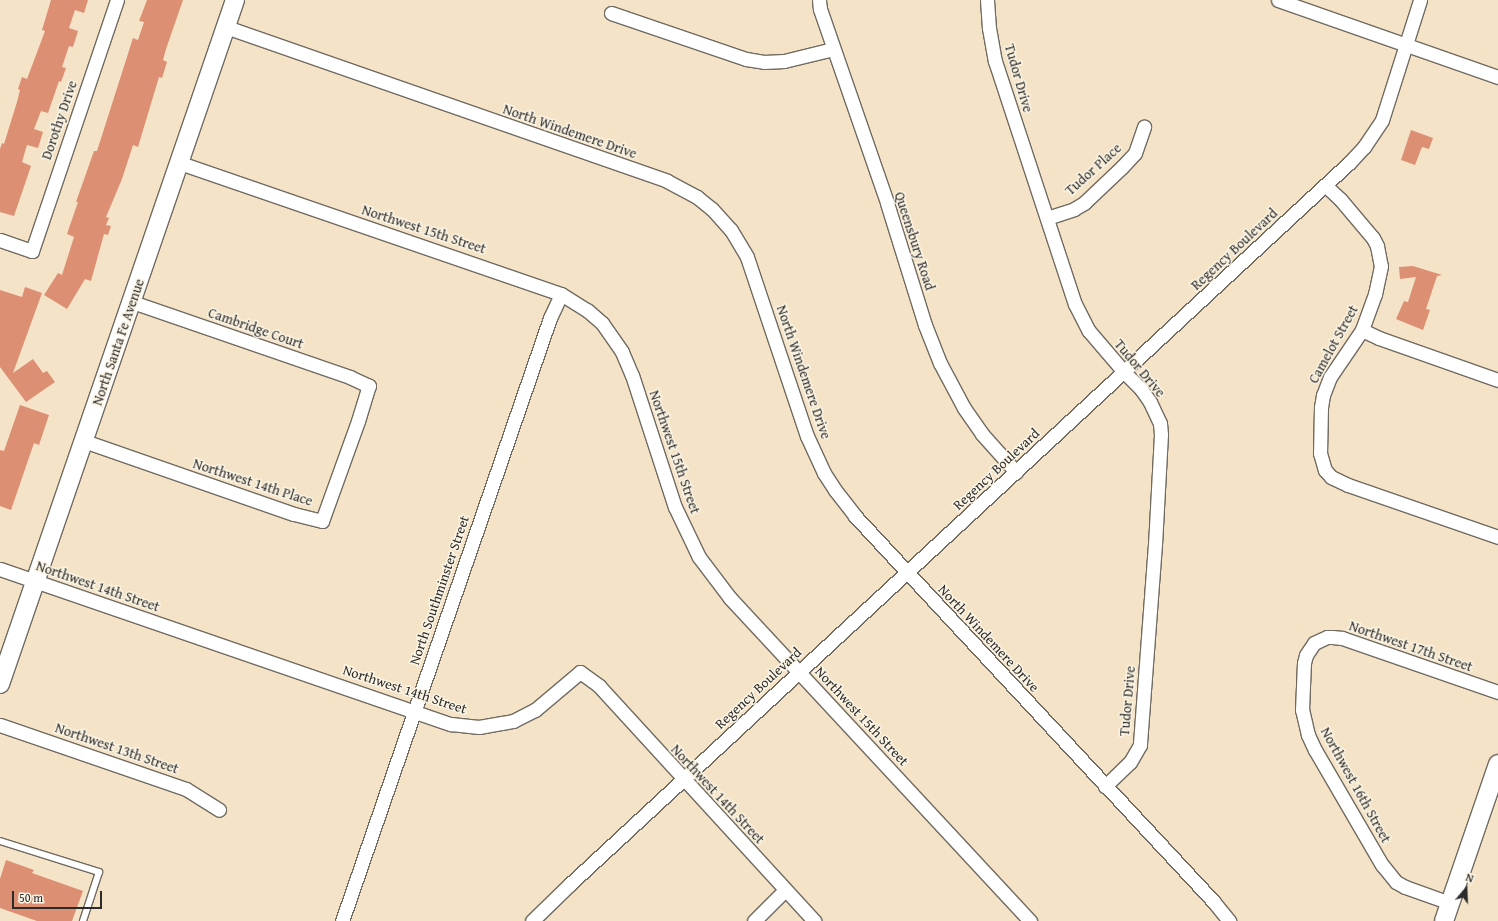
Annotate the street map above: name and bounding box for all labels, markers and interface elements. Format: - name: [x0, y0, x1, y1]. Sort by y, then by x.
- street label: Tudor Drive: [1001, 42, 1037, 114]
- street label: Dorothy Drive: [38, 78, 80, 162]
- street label: North Windemere Drive: [501, 100, 639, 162]
- street label: Tudor Place: [1061, 139, 1125, 199]
- street label: Queensbury Road: [891, 190, 939, 292]
- street label: Northwest 15th Street: [360, 201, 488, 257]
- street label: Regency Boulevard: [1187, 205, 1281, 293]
- street label: North Santa Fe Avenue: [88, 276, 148, 408]
- street label: Camelot Street: [1305, 302, 1361, 386]
- street label: North Windemere Drive: [773, 303, 835, 441]
- street label: Cambridge Court: [206, 304, 306, 352]
- street label: Tudor Drive: [1111, 336, 1169, 400]
- street label: Northwest 15th Street: [646, 388, 704, 516]
- street label: Regency Boulevard: [949, 425, 1043, 513]
- street label: Northwest 14th Place: [191, 455, 315, 509]
- street label: North Southminster Street: [406, 513, 472, 667]
- street label: Northwest 14th Street: [34, 557, 162, 615]
- street label: North Windemere Drive: [935, 581, 1043, 695]
- street label: Northwest 17th Street: [1347, 617, 1475, 675]
- street label: Regency Boulevard: [711, 644, 805, 732]
- street label: Northwest 14th Street: [341, 661, 469, 717]
- street label: Northwest 15th Street: [812, 663, 912, 769]
- street label: Tudor Drive: [1116, 665, 1138, 737]
- street label: Northwest 13th Street: [53, 719, 181, 777]
- street label: Northwest 16th Street: [1317, 724, 1395, 846]
- street label: Northwest 14th Street: [668, 741, 768, 847]
- north arrow: [1446, 869, 1486, 909]
- text: N: [1464, 869, 1476, 886]
- scale bar: [14, 883, 104, 909]
- text: 50 m: [19, 889, 43, 906]

